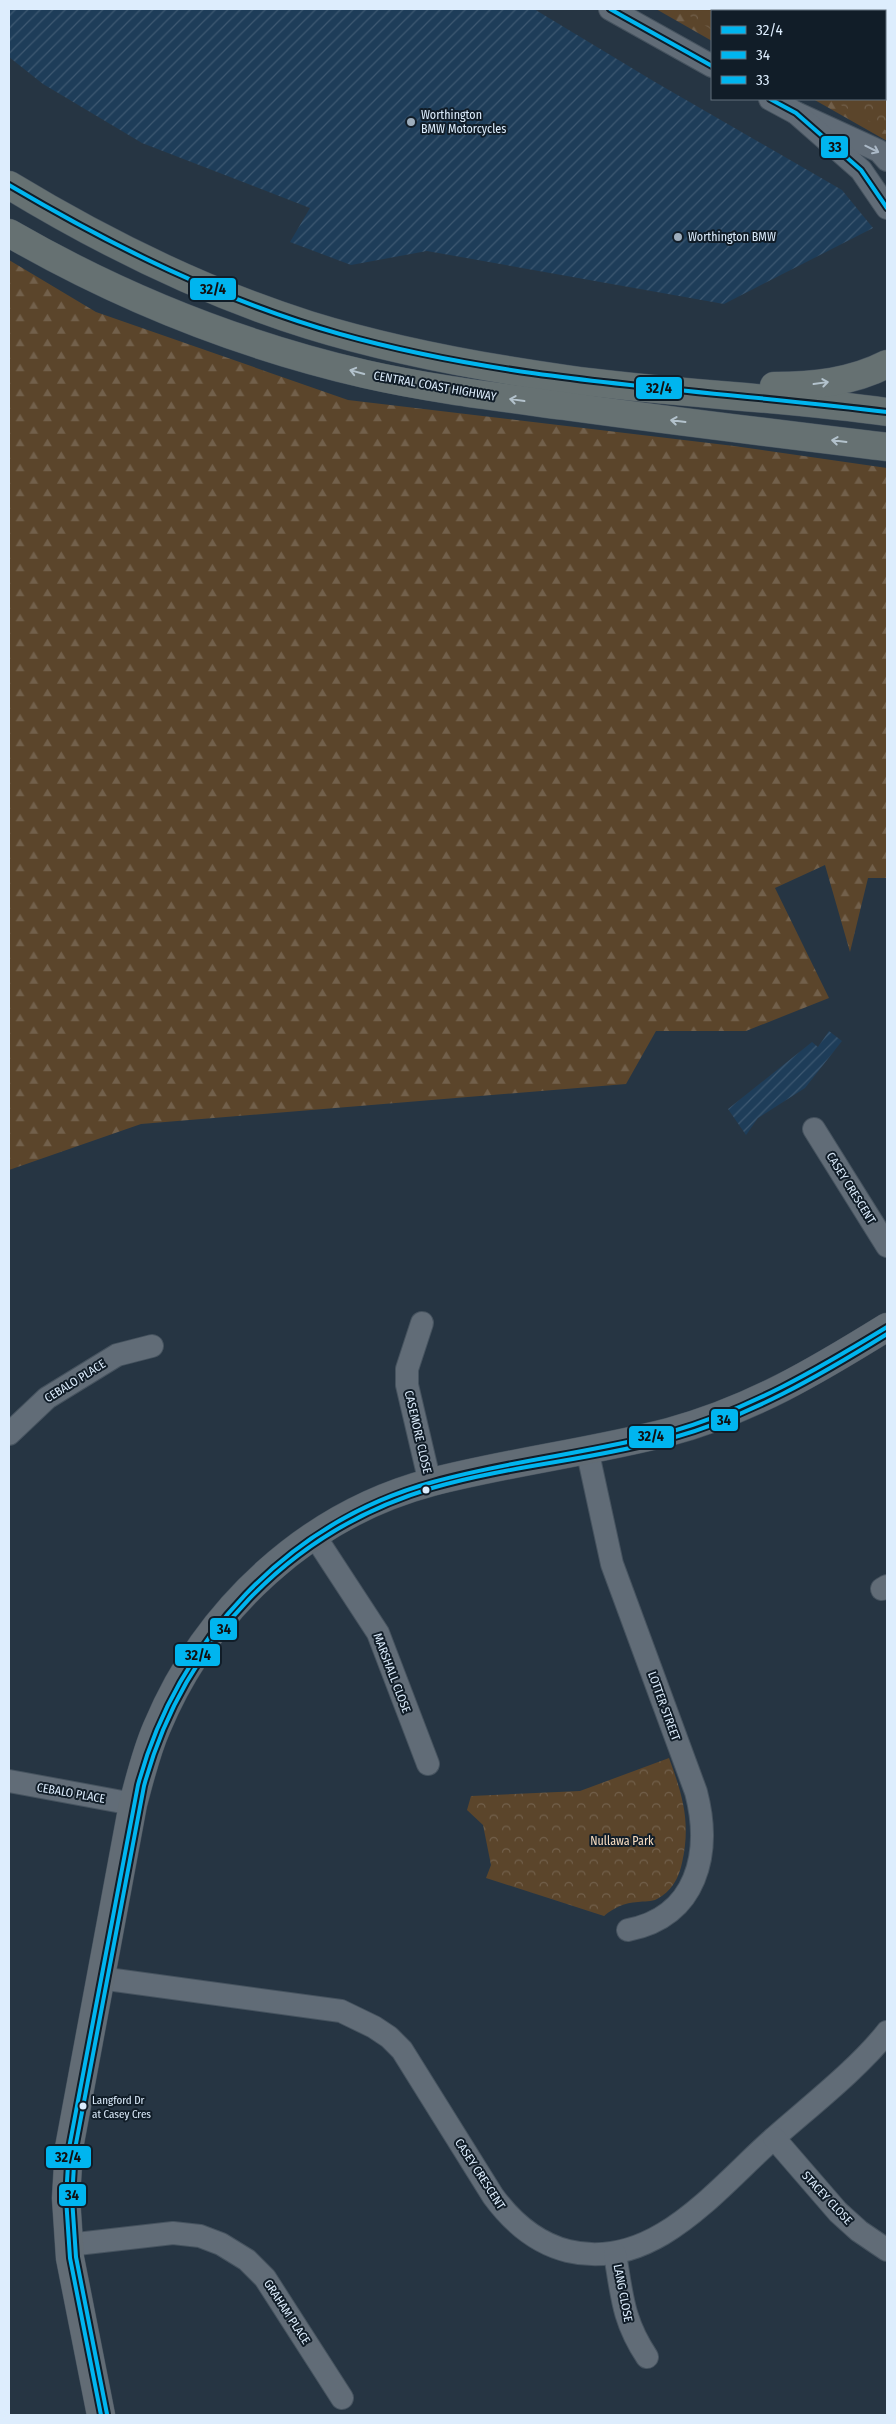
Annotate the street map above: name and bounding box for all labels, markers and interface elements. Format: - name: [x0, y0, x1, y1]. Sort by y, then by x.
- legend: [711, 10, 886, 100]
- text: 32/4: [756, 21, 783, 39]
- text: 34: [756, 46, 770, 64]
- text: 33: [756, 71, 770, 89]
- place label: Worthington BMW Motorcycles: [421, 108, 506, 136]
- marker: Worthington BMW Motorcycles: [405, 116, 417, 128]
- line badge: 33: [820, 135, 849, 159]
- text: 33: [827, 139, 842, 156]
- one-way arrow: [864, 144, 879, 154]
- place label: Worthington BMW: [688, 230, 776, 244]
- marker: Worthington BMW: [672, 231, 684, 243]
- line badge: 32/4: [189, 277, 237, 301]
- text: 32/4: [199, 281, 226, 298]
- one-way arrow: [349, 367, 365, 376]
- street label: CENTRAL COAST HIGHWAY: [373, 368, 498, 404]
- line badge: 32/4: [635, 376, 683, 400]
- one-way arrow: [813, 378, 829, 388]
- text: 32/4: [645, 380, 672, 397]
- one-way arrow: [509, 394, 525, 404]
- one-way arrow: [670, 416, 686, 426]
- one-way arrow: [831, 436, 847, 446]
- street label: CASEY CRESCENT: [823, 1150, 879, 1227]
- street label: CEBALO PLACE: [42, 1357, 108, 1405]
- street label: CASEMORE CLOSE: [402, 1389, 434, 1475]
- line badge: 34: [710, 1408, 739, 1432]
- text: 34: [716, 1412, 731, 1429]
- line badge: 32/4: [628, 1425, 675, 1449]
- text: 32/4: [637, 1428, 664, 1445]
- unlabelled marker: [421, 1485, 431, 1495]
- line badge: 34: [209, 1617, 238, 1641]
- text: 34: [216, 1621, 231, 1638]
- street label: MARSHALL CLOSE: [370, 1631, 414, 1715]
- line badge: 32/4: [174, 1643, 221, 1667]
- text: 32/4: [184, 1647, 211, 1664]
- street label: LOTTER STREET: [645, 1669, 683, 1743]
- street label: CEBALO PLACE: [36, 1780, 107, 1806]
- park label: Nullawa Park: [590, 1834, 654, 1848]
- place label: Langford Dr at Casey Cres: [92, 2094, 151, 2121]
- marker: Langford Dr at Casey Cres: [78, 2101, 88, 2111]
- street label: CASEY CRESCENT: [452, 2136, 508, 2212]
- line badge: 32/4: [45, 2145, 92, 2169]
- text: 32/4: [54, 2149, 81, 2166]
- street label: STACEY CLOSE: [799, 2169, 855, 2228]
- line badge: 34: [58, 2183, 87, 2207]
- text: 34: [64, 2187, 79, 2204]
- street label: LANG CLOSE: [611, 2263, 636, 2323]
- street label: GRAHAM PLACE: [261, 2277, 313, 2347]

